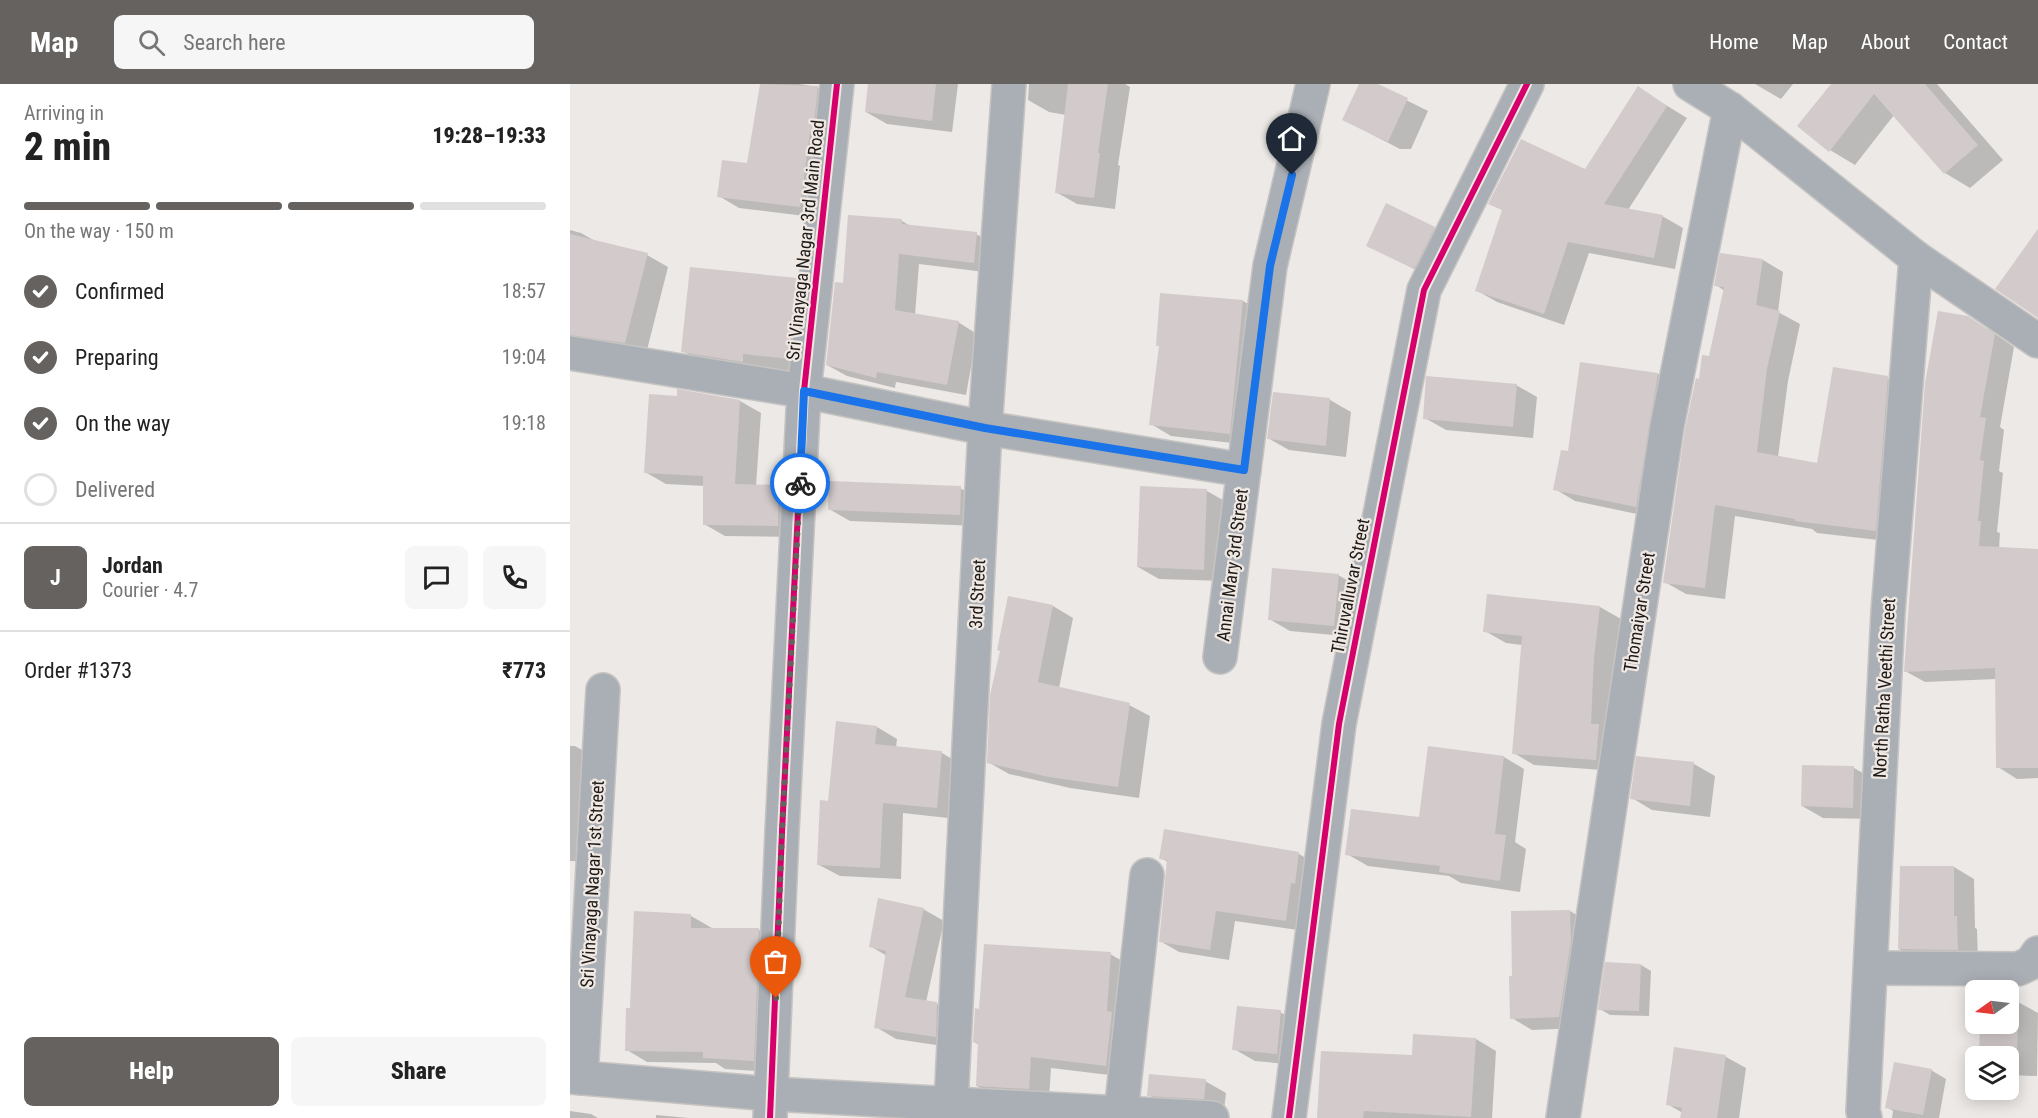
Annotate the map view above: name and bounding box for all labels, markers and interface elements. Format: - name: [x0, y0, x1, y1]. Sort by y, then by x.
- search box: [114, 15, 534, 69]
- text: Map: [30, 26, 78, 59]
- icon: search: [135, 26, 168, 59]
- text: Search here: [183, 30, 286, 55]
- text: Home: [1709, 30, 1759, 54]
- text: Map: [1792, 30, 1828, 54]
- text: About: [1861, 30, 1910, 54]
- text: Contact: [1943, 30, 2008, 54]
- text: Arriving in: [24, 101, 104, 125]
- pin: [1266, 113, 1317, 175]
- street label: Sri Vinayaga Nagar 3rd Main Road: [782, 119, 828, 361]
- icon: home: [1275, 122, 1308, 155]
- text: 19:28–19:33: [432, 123, 546, 148]
- text: 2 min: [24, 124, 111, 170]
- text: On the way · 150 m: [24, 219, 174, 243]
- icon: check: [24, 275, 57, 308]
- text: Confirmed: [75, 279, 164, 304]
- text: 18:57: [502, 279, 546, 303]
- icon: check: [24, 341, 57, 374]
- text: Preparing: [75, 345, 159, 370]
- text: 19:04: [502, 345, 546, 369]
- icon: check: [24, 407, 57, 440]
- text: On the way: [75, 411, 170, 436]
- text: 19:18: [502, 411, 546, 435]
- courier: [770, 453, 830, 513]
- icon: bike: [784, 467, 817, 500]
- text: Delivered: [75, 477, 155, 502]
- street label: Annai Mary 3rd Street: [1212, 487, 1252, 643]
- street label: Thiruvalluvar Street: [1327, 517, 1373, 655]
- button: chat: [405, 546, 468, 609]
- button: phone: [483, 546, 546, 609]
- street label: Thomaiyar Street: [1619, 551, 1659, 673]
- text: Jordan: [102, 553, 163, 578]
- street label: 3rd Street: [965, 559, 989, 629]
- text: J: [50, 565, 61, 590]
- text: Courier · 4.7: [102, 578, 198, 602]
- street label: North Ratha Veethi Street: [1869, 597, 1899, 779]
- text: Order #1373: [24, 658, 132, 683]
- text: ₹773: [502, 658, 546, 683]
- street label: Sri Vinayaga Nagar 1st Street: [576, 780, 608, 988]
- pin: [750, 936, 801, 998]
- icon: bag: [759, 945, 792, 978]
- north arrow: [1965, 980, 2019, 1034]
- map controls: [1965, 980, 2019, 1100]
- button: Help: [24, 1037, 279, 1106]
- button: Share: [291, 1037, 546, 1106]
- button: layers: [1965, 1046, 2019, 1100]

